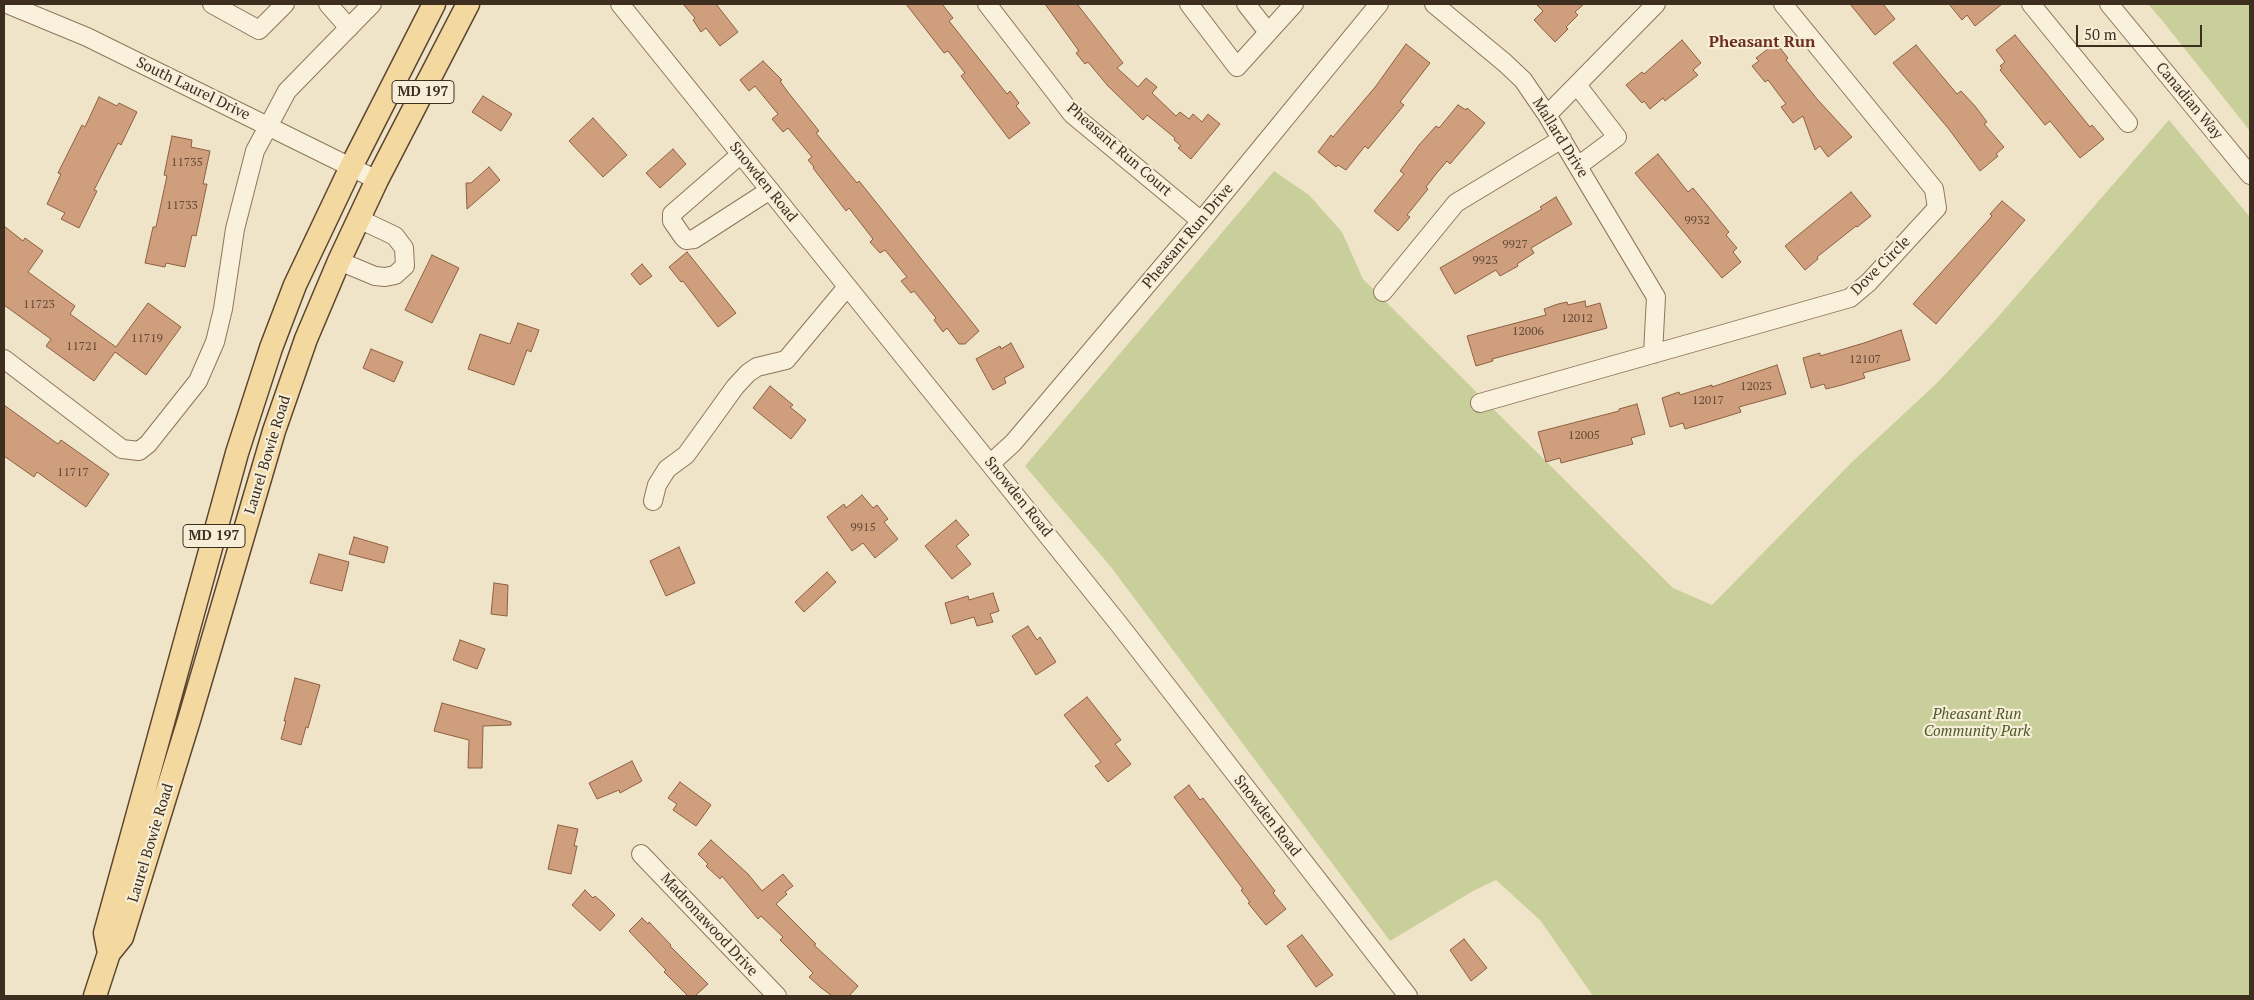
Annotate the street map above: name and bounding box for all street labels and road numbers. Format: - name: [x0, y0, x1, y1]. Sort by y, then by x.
- street label: South Laurel Drive: [133, 54, 253, 124]
- street label: Canadian Way: [2152, 59, 2226, 143]
- road number: MD 197: [392, 80, 454, 104]
- street label: Mallard Drive: [1528, 95, 1592, 181]
- street label: Pheasant Run Court: [1063, 99, 1175, 201]
- street label: Snowden Road: [725, 138, 801, 226]
- street label: Pheasant Run Drive: [1139, 180, 1237, 292]
- street label: Dove Circle: [1848, 233, 1914, 299]
- street label: Laurel Bowie Road: [241, 393, 295, 517]
- street label: Snowden Road: [980, 453, 1056, 541]
- road number: MD 197: [183, 524, 245, 548]
- street label: Snowden Road: [1230, 772, 1304, 860]
- street label: Laurel Bowie Road: [124, 781, 178, 905]
- street label: Madronawood Drive: [657, 870, 761, 980]

